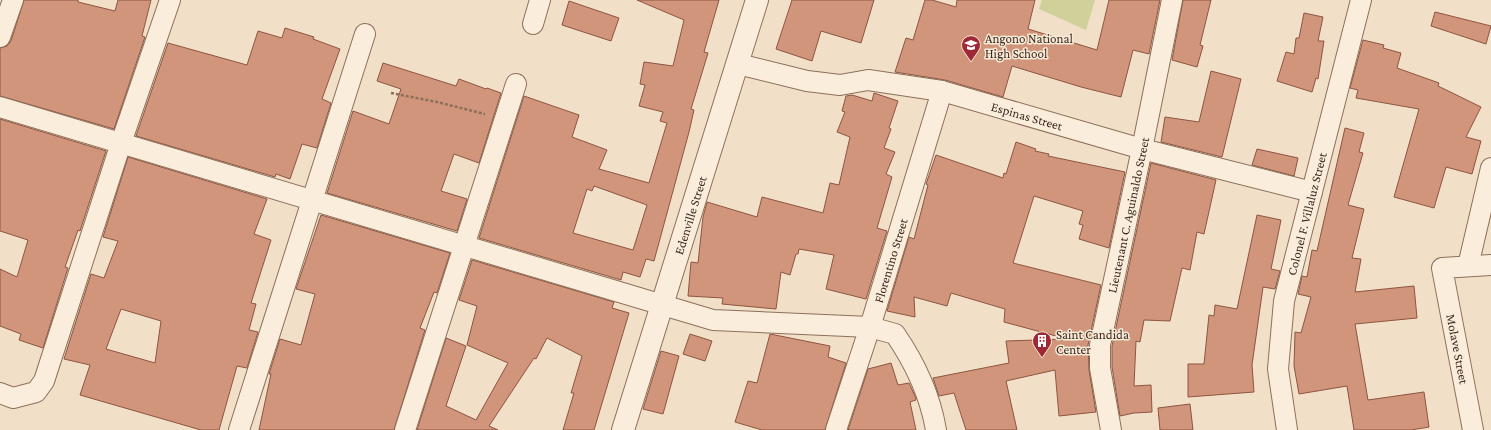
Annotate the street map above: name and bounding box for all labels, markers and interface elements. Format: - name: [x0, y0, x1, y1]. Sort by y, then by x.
- place label: Angono National High School: [985, 31, 1074, 61]
- school or university icon: Angono National High School: [960, 34, 982, 62]
- street label: Espinas Street: [989, 99, 1065, 134]
- street label: Lieutenant C. Aguinaldo Street: [1104, 135, 1152, 294]
- street label: Colonel F. Villaluz Street: [1284, 150, 1330, 277]
- street label: Edenville Street: [671, 174, 710, 256]
- street label: Florentino Street: [871, 216, 911, 305]
- street label: Molave Street: [1443, 313, 1472, 386]
- place label: Saint Candida Center: [1056, 327, 1129, 357]
- building icon: Saint Candida Center: [1031, 330, 1053, 358]

